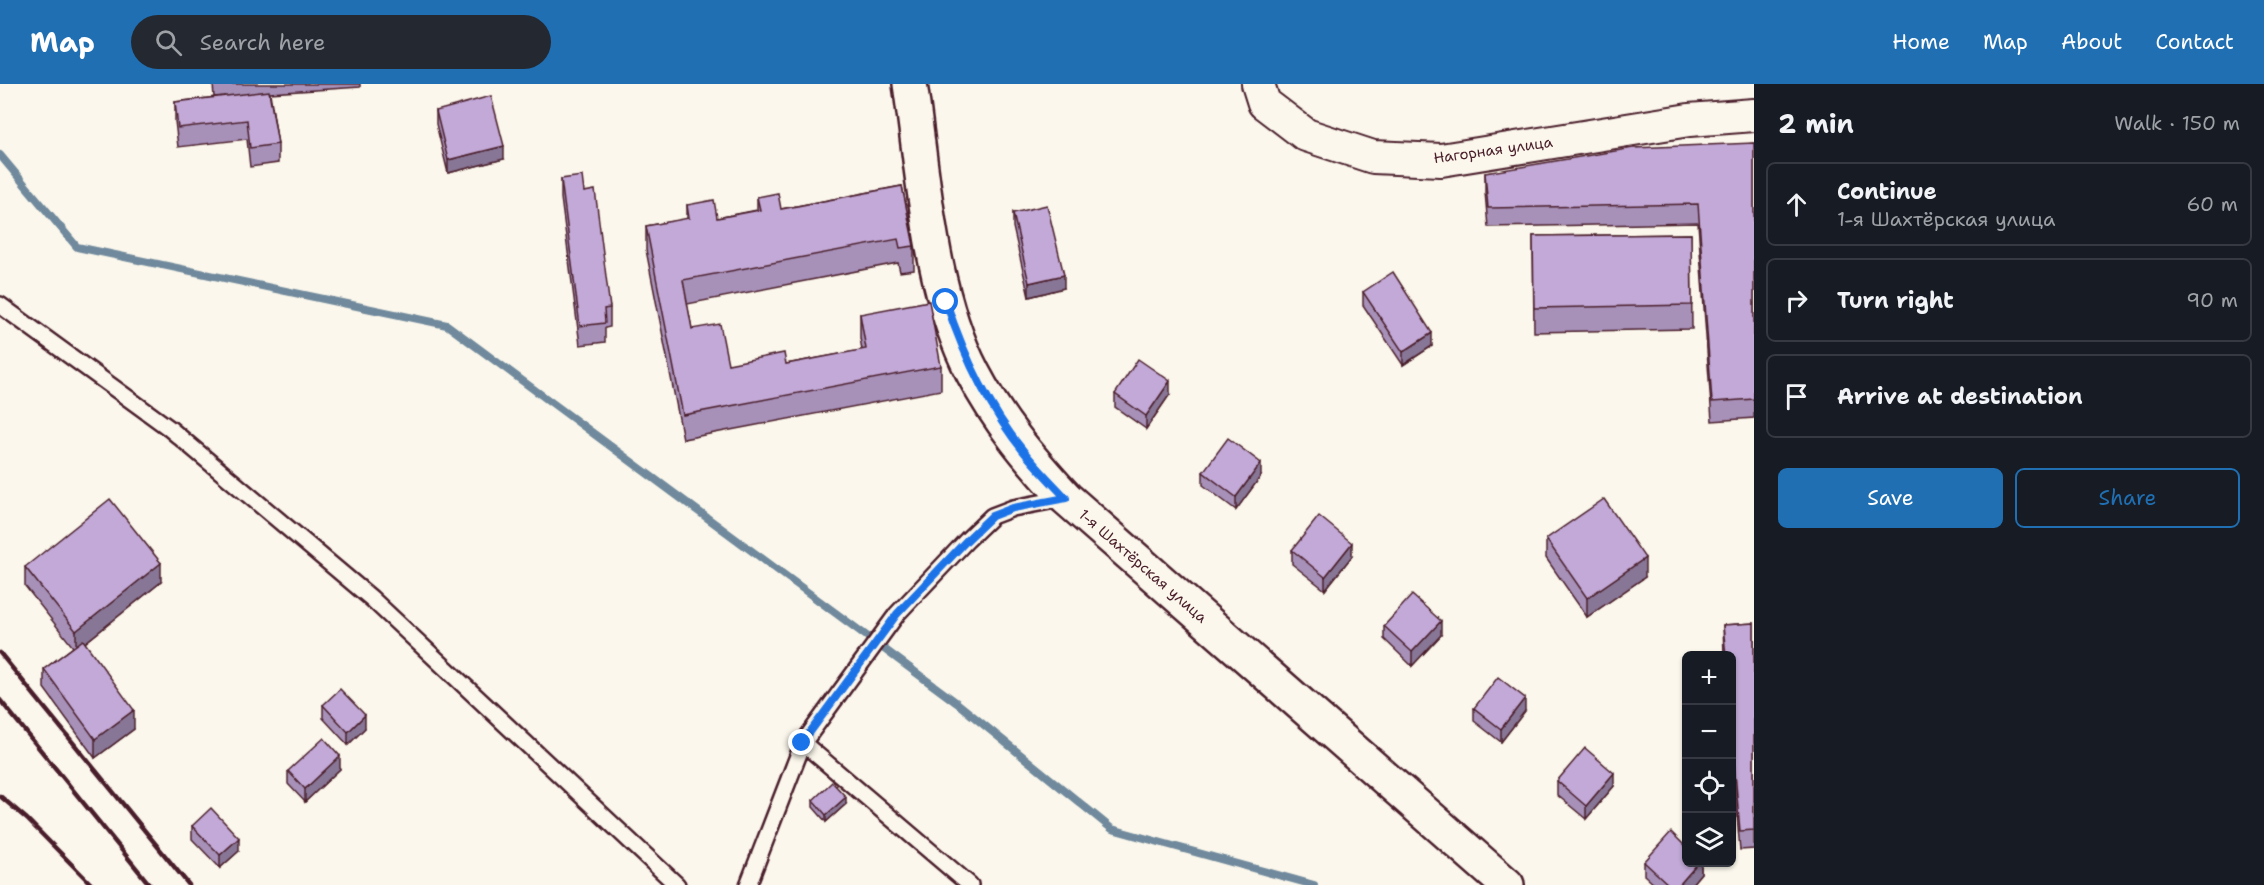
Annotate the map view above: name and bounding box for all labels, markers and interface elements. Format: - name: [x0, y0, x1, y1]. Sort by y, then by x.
- search box: [131, 15, 551, 69]
- text: Map: [30, 23, 95, 61]
- icon: search: [152, 26, 185, 59]
- text: Search here: [200, 28, 325, 57]
- text: Home: [1892, 28, 1950, 56]
- text: Map: [1983, 28, 2028, 56]
- text: About: [2061, 28, 2122, 56]
- text: Contact: [2155, 28, 2234, 56]
- text: 2 min: [1778, 106, 1854, 141]
- text: Walk · 150 m: [2114, 110, 2240, 136]
- street label: Нагорная улица: [1432, 132, 1555, 168]
- text: Continue: [1837, 177, 1937, 206]
- icon: ahead: [1780, 188, 1813, 221]
- text: 60 m: [2186, 191, 2238, 217]
- text: 1-я Шахтёрская улица: [1837, 206, 2056, 232]
- icon: right: [1780, 284, 1813, 317]
- text: Turn right: [1837, 286, 1954, 315]
- text: 90 m: [2186, 287, 2238, 313]
- route start: [932, 288, 958, 314]
- icon: arrive: [1780, 380, 1813, 413]
- text: Arrive at destination: [1837, 382, 2083, 411]
- button: Save: [1778, 468, 2003, 528]
- button: Share: [2015, 468, 2240, 528]
- street label: 1-я Шахтёрская улица: [1075, 505, 1212, 628]
- map controls: [1682, 651, 1736, 867]
- button: +: [1682, 651, 1736, 705]
- button: −: [1682, 705, 1736, 759]
- route end: [788, 729, 814, 755]
- button: locate: [1682, 759, 1736, 813]
- button: layers: [1682, 813, 1736, 867]

